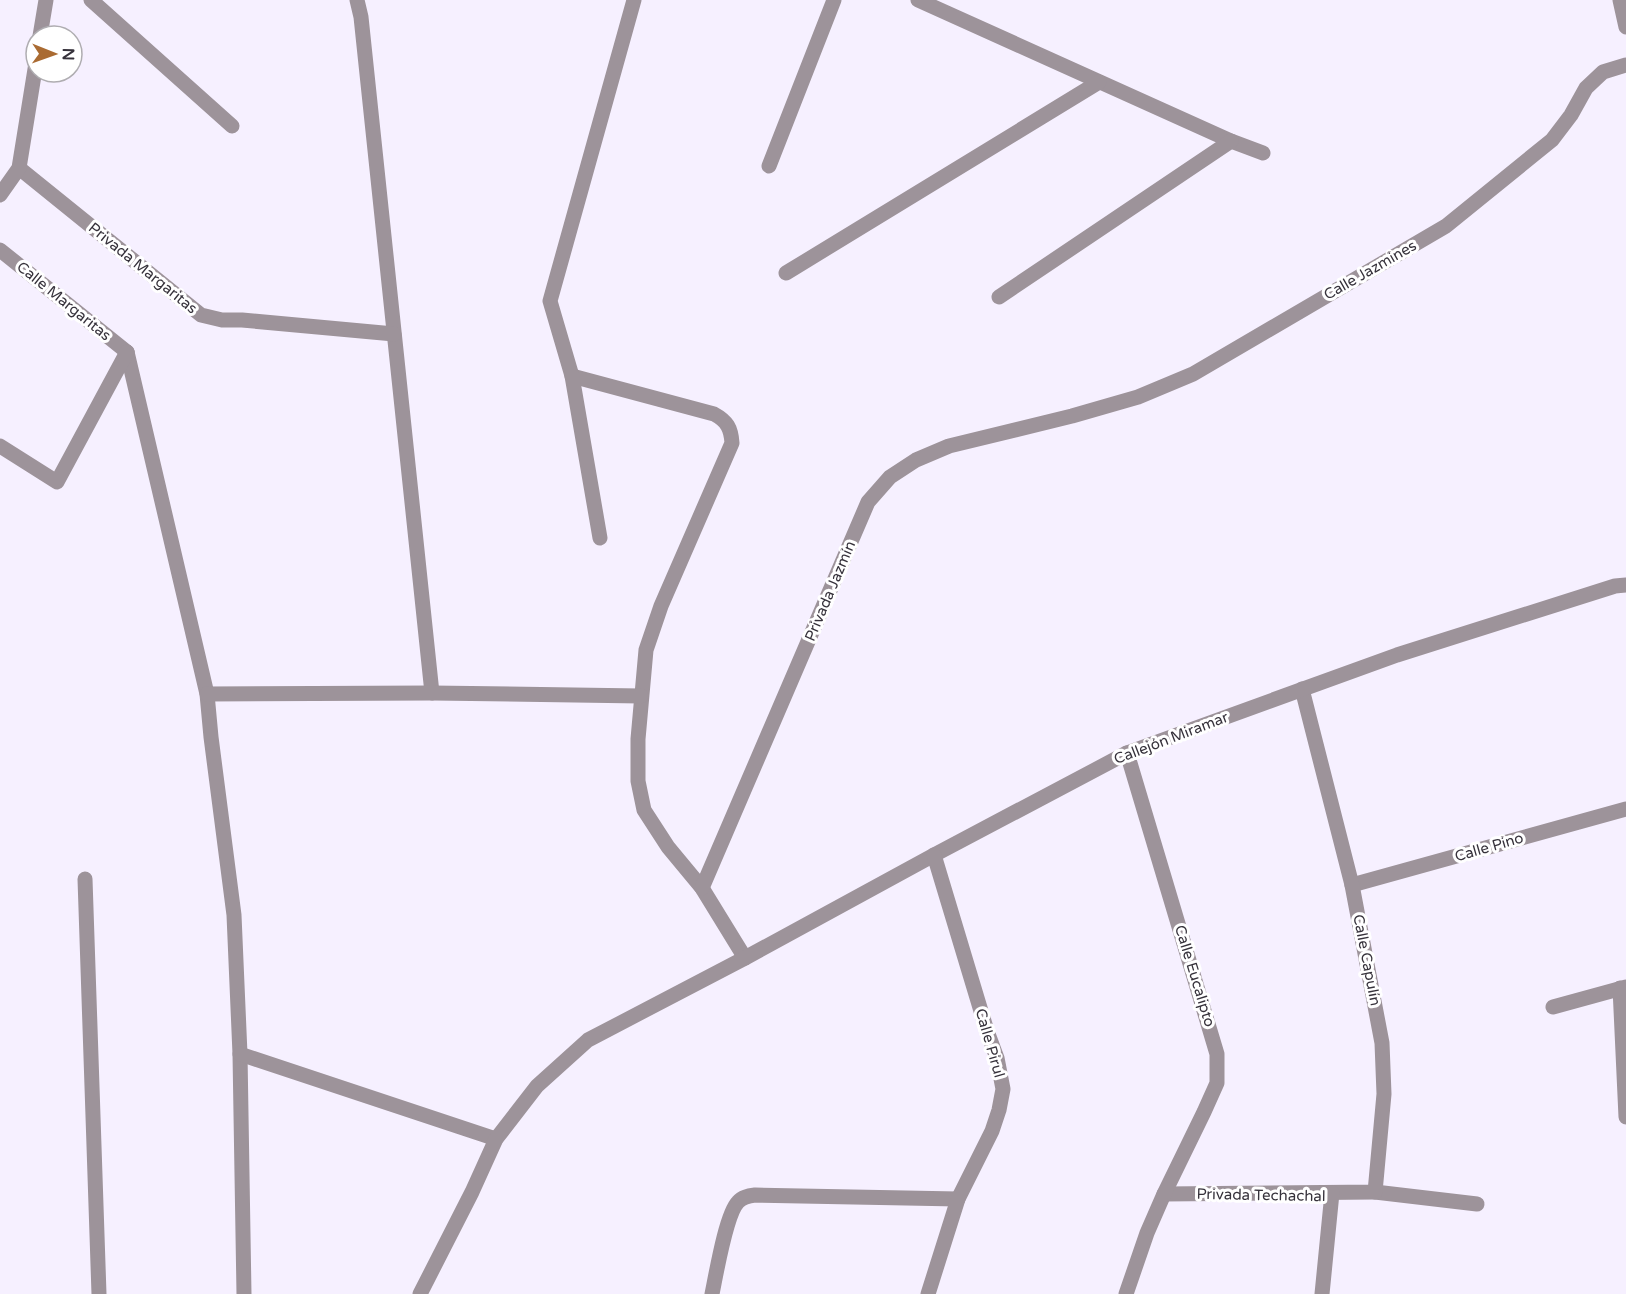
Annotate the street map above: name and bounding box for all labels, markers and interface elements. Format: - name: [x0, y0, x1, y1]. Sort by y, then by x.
- north arrow: [24, 24, 84, 84]
- text: N: [58, 48, 78, 61]
- street label: Privada Margaritas: [85, 219, 201, 317]
- street label: Calle Jazmines: [1320, 236, 1420, 304]
- street label: Calle Margaritas: [13, 258, 115, 344]
- street label: Privada Jazmín: [801, 538, 859, 644]
- street label: Callejón Miramar: [1111, 708, 1231, 768]
- street label: Calle Pino: [1453, 829, 1525, 865]
- street label: Calle Capulín: [1349, 913, 1385, 1007]
- street label: Calle Eucalipto: [1171, 923, 1219, 1029]
- street label: Calle Pirul: [972, 1006, 1008, 1080]
- street label: Privada Techachal: [1196, 1185, 1326, 1205]

